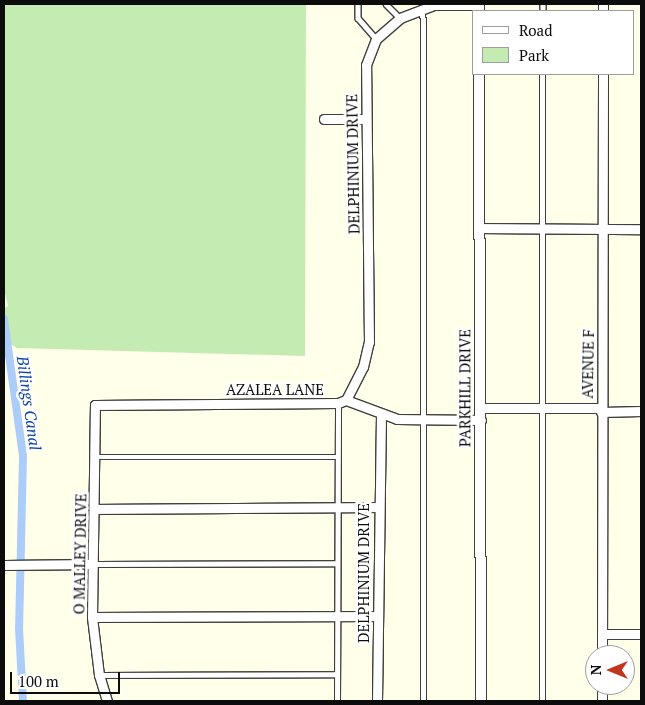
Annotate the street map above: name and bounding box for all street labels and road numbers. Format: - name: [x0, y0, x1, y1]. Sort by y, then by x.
- street label: DELPHINIUM DRIVE: [343, 94, 363, 234]
- street label: PARKHILL DRIVE: [456, 329, 474, 447]
- street label: AVENUE F: [578, 329, 598, 399]
- street label: AZALEA LANE: [226, 381, 324, 399]
- street label: O MALLEY DRIVE: [70, 493, 90, 615]
- street label: DELPHINIUM DRIVE: [355, 503, 373, 643]

